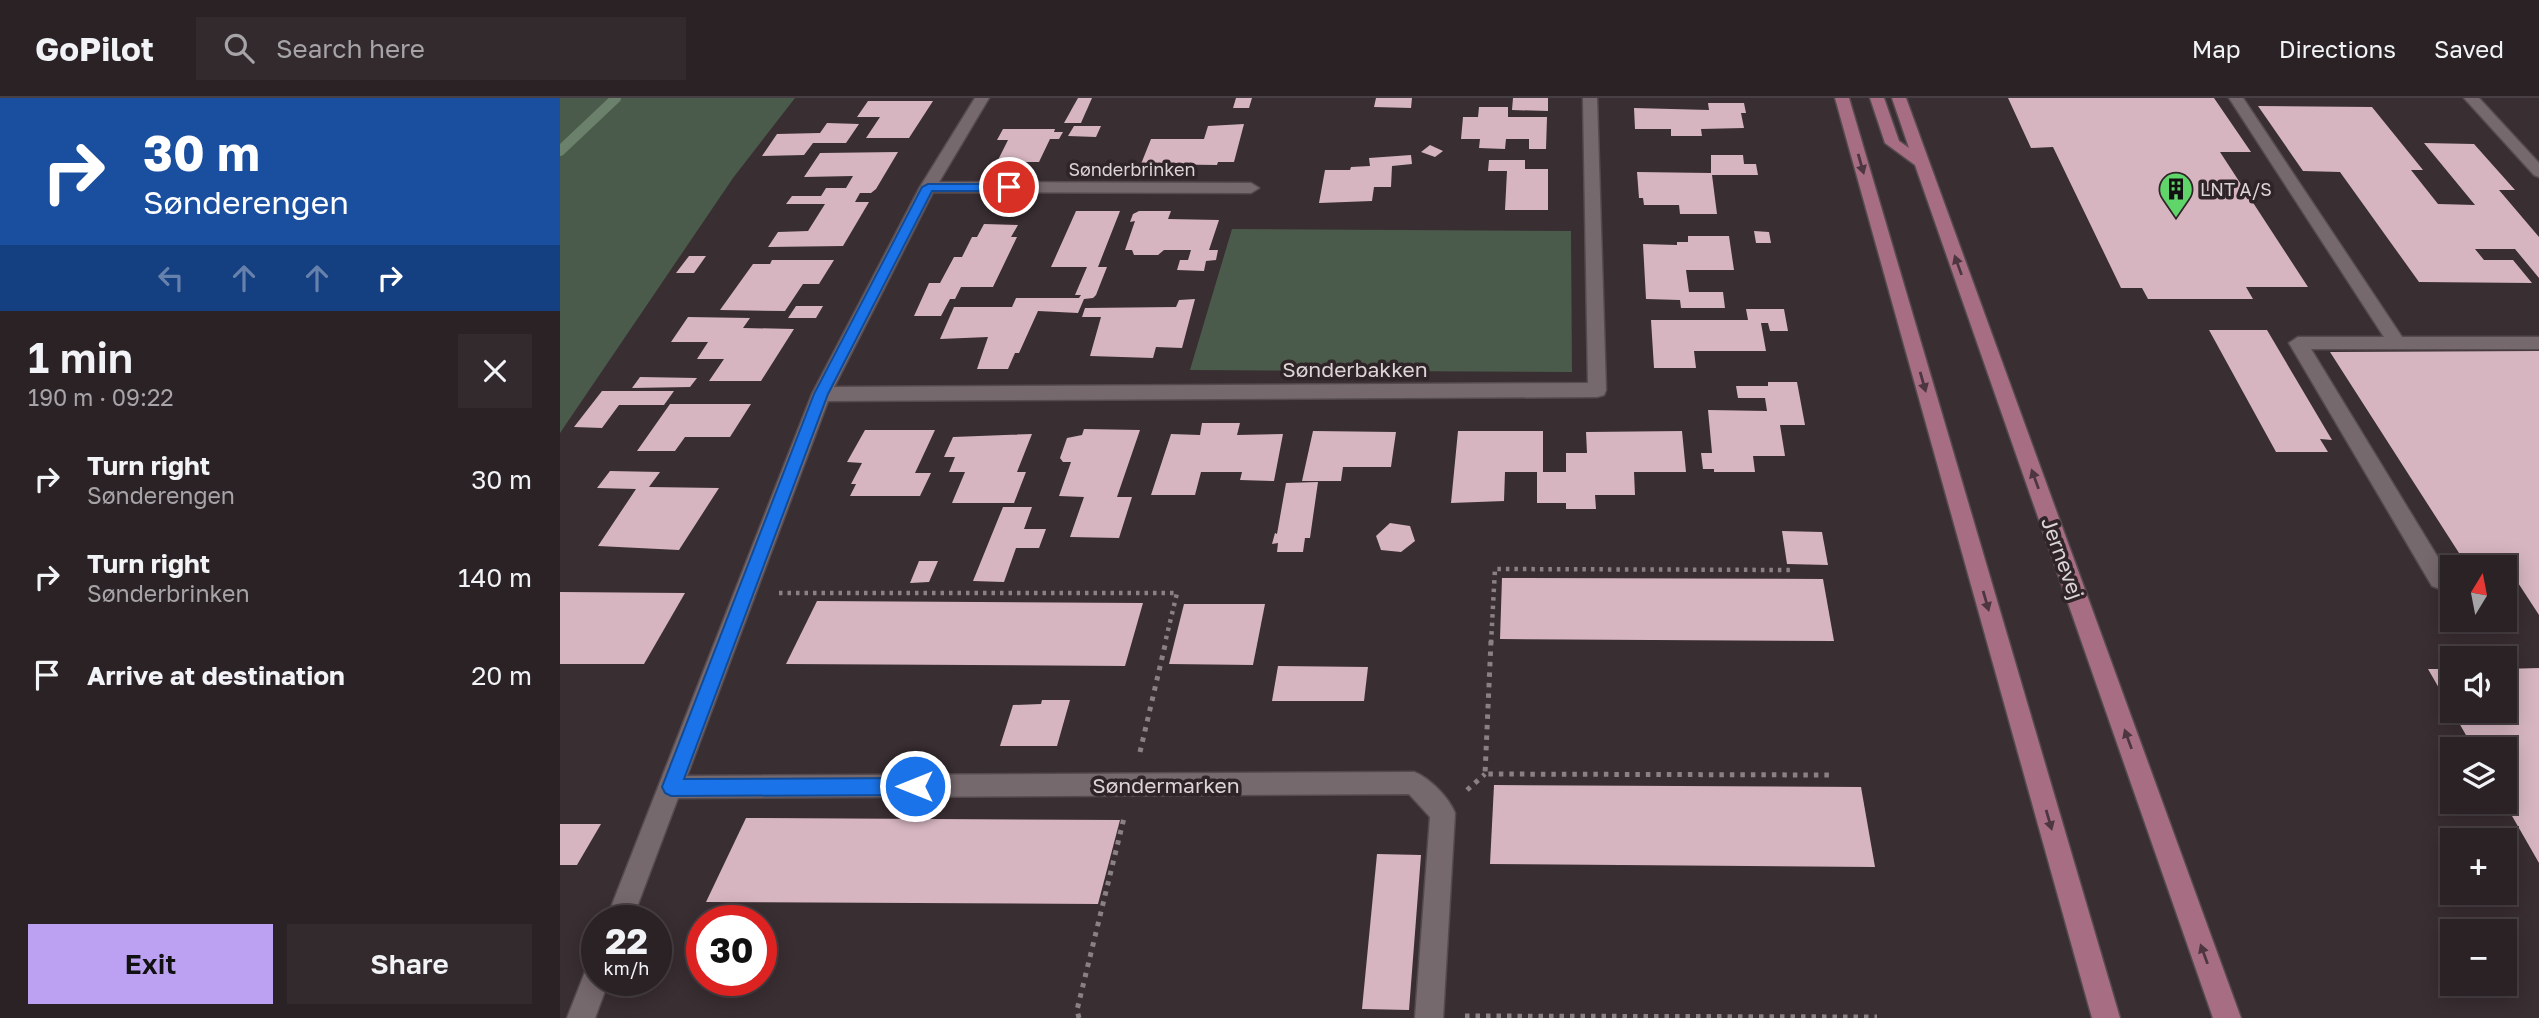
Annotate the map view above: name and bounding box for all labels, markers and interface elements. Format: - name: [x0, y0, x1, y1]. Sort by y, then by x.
- search box: [196, 17, 686, 80]
- text: GoPilot: [35, 29, 154, 68]
- icon: search: [220, 29, 258, 67]
- text: Search here: [276, 33, 425, 64]
- text: Map: [2192, 34, 2241, 63]
- text: Directions: [2279, 34, 2396, 63]
- text: Saved: [2434, 34, 2504, 63]
- text: 30 m: [143, 123, 260, 182]
- icon: right: [28, 126, 119, 217]
- one-way arrow: [1856, 153, 1866, 174]
- pin: [979, 157, 1039, 217]
- street label: Sønderbrinken: [1068, 158, 1196, 180]
- icon: arrive: [990, 168, 1028, 206]
- building icon: LNT A/S: [2157, 170, 2195, 219]
- place label: LNT A/S: [2200, 178, 2272, 200]
- text: Sønderengen: [143, 183, 349, 221]
- one-way arrow: [1953, 254, 1964, 275]
- icon: left: [152, 259, 190, 297]
- icon: ahead: [225, 259, 263, 297]
- icon: ahead: [298, 259, 336, 297]
- icon: right: [371, 259, 409, 297]
- text: 1 min: [28, 332, 133, 382]
- button: close: [458, 334, 532, 408]
- street label: Sønderbakken: [1282, 356, 1428, 382]
- one-way arrow: [1919, 372, 1929, 393]
- text: 190 m · 09:22: [28, 383, 174, 411]
- text: Turn right: [87, 450, 210, 481]
- icon: right: [28, 460, 66, 498]
- text: 30 m: [471, 464, 532, 495]
- one-way arrow: [2029, 469, 2040, 490]
- text: Sønderengen: [87, 481, 235, 509]
- street label: Jernevej: [2036, 513, 2090, 603]
- text: Turn right: [87, 548, 210, 579]
- north arrow: [2440, 555, 2516, 632]
- map controls: [2440, 555, 2517, 996]
- icon: right: [28, 558, 66, 596]
- text: 140 m: [458, 562, 532, 593]
- text: Sønderbrinken: [87, 579, 250, 607]
- one-way arrow: [1982, 591, 1992, 612]
- button: sound: [2440, 646, 2517, 723]
- icon: arrive: [28, 656, 66, 694]
- text: Arrive at destination: [87, 660, 345, 691]
- text: 20 m: [471, 660, 532, 691]
- one-way arrow: [2122, 729, 2133, 750]
- button: layers: [2440, 737, 2517, 814]
- position arrow: [878, 749, 952, 823]
- street label: Søndermarken: [1092, 772, 1240, 798]
- one-way arrow: [2044, 809, 2055, 831]
- button: +: [2440, 828, 2517, 905]
- speed limit sign: 30: [686, 905, 777, 996]
- button: −: [2440, 919, 2517, 996]
- text: 22: [605, 920, 648, 962]
- button: Exit: [28, 924, 273, 1004]
- button: Share: [287, 924, 532, 1004]
- one-way arrow: [2199, 943, 2210, 964]
- text: km/h: [604, 957, 649, 979]

